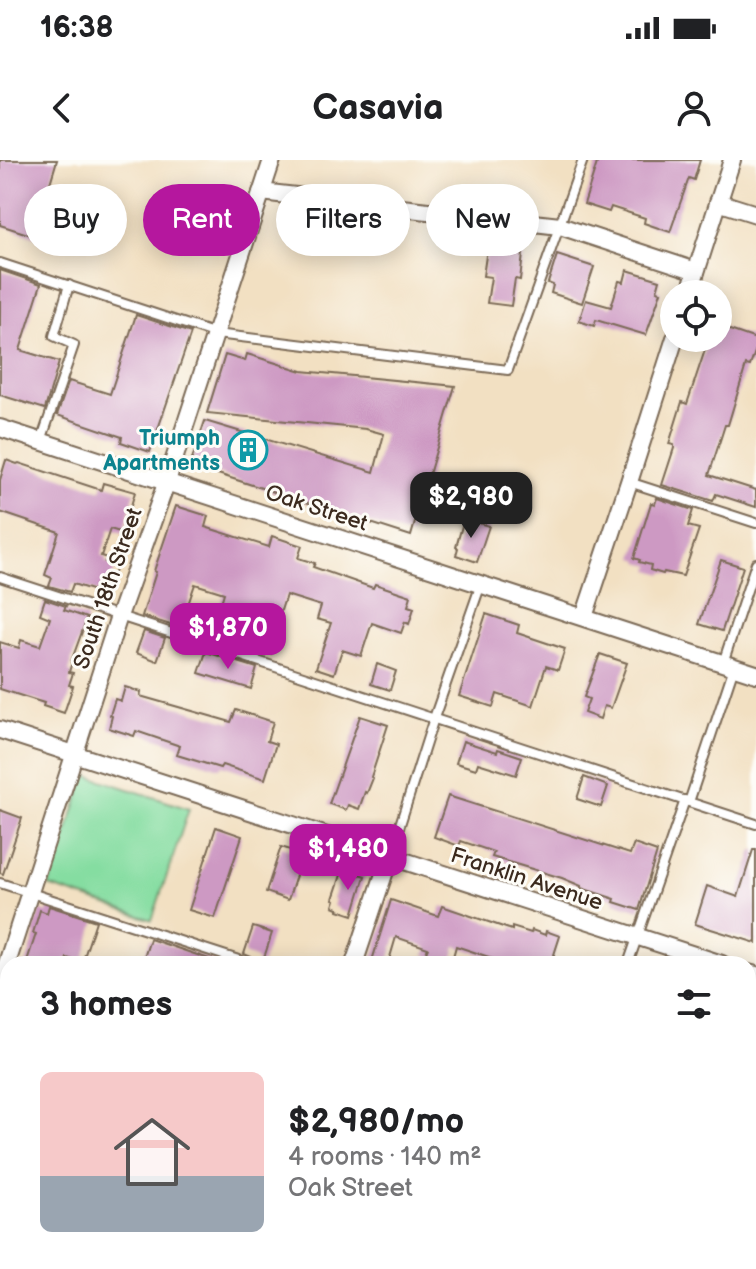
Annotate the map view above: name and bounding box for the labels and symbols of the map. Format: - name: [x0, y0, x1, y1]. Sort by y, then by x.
- place label: Triumph Apartments: [102, 425, 220, 477]
- building icon: Triumph Apartments: [227, 429, 269, 471]
- pin: $2,980: [406, 472, 536, 540]
- street label: Oak Street: [262, 479, 371, 538]
- street label: South 18th Street: [68, 504, 149, 673]
- pin: $1,870: [163, 603, 293, 671]
- pin: $1,480: [283, 824, 413, 892]
- street label: Franklin Avenue: [447, 842, 606, 917]

